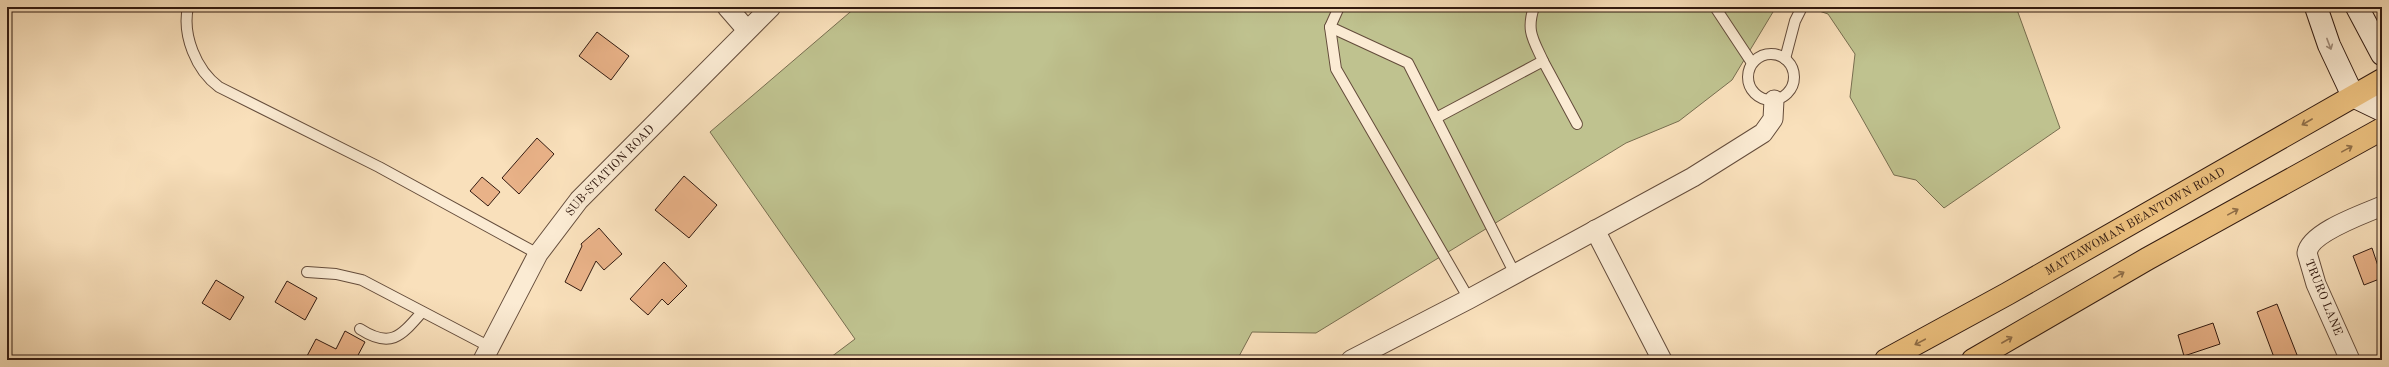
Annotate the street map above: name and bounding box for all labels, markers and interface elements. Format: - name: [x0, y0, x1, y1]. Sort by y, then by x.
- one-way arrow: [2326, 37, 2333, 49]
- one-way arrow: [2301, 119, 2313, 127]
- street label: SUB-STATION ROAD: [564, 123, 657, 219]
- one-way arrow: [2341, 144, 2353, 152]
- street label: MATTAWOMAN BEANTOWN ROAD: [2043, 166, 2227, 278]
- one-way arrow: [2227, 207, 2239, 215]
- street label: TRURO LANE: [2302, 257, 2344, 337]
- one-way arrow: [2113, 271, 2124, 279]
- one-way arrow: [2001, 336, 2013, 344]
- one-way arrow: [1914, 339, 1926, 346]

